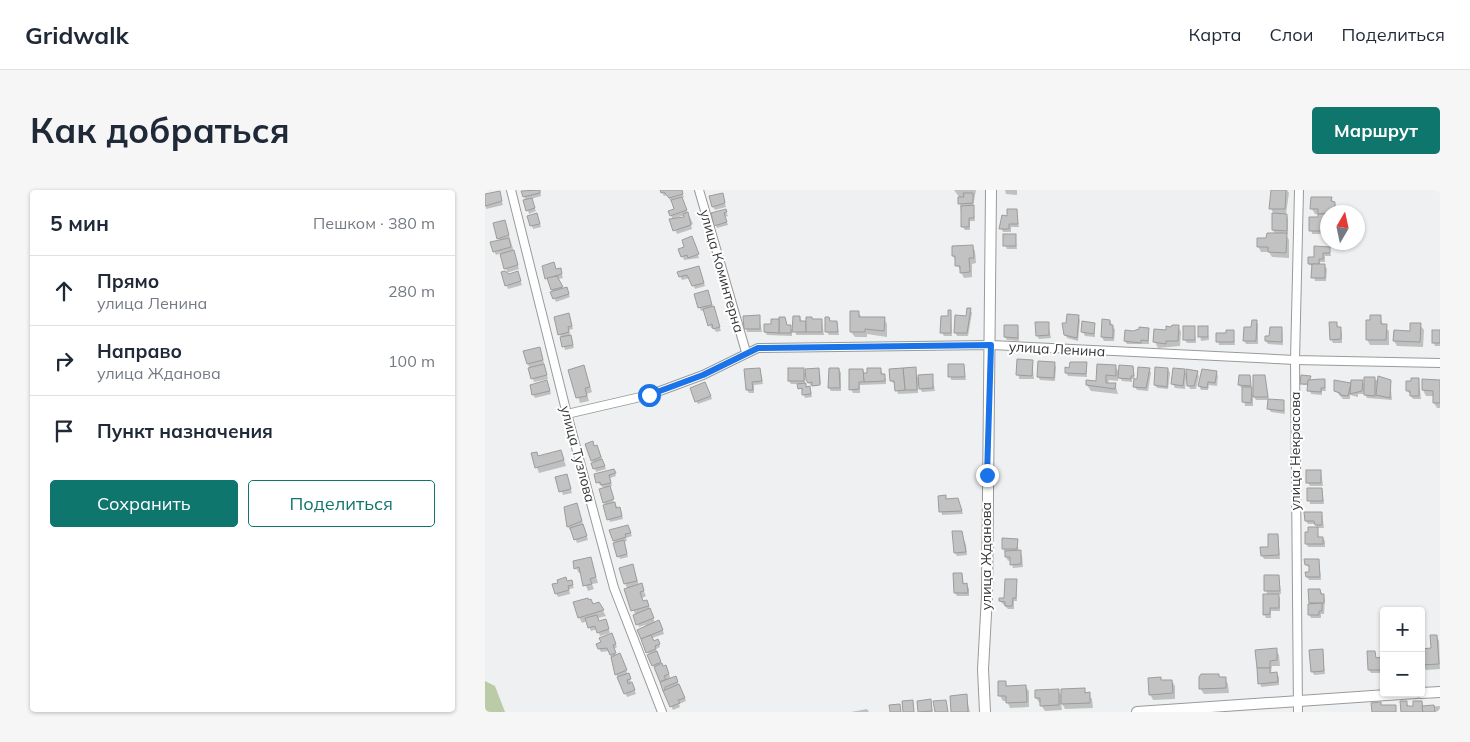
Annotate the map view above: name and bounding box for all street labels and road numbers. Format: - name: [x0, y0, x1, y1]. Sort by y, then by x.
- street label: улица Коминтерна: [696, 207, 748, 335]
- street label: улица Ленина: [1008, 337, 1106, 361]
- street label: улица Некрасова: [1286, 391, 1304, 511]
- street label: улица Тузлова: [556, 404, 600, 504]
- street label: улица Жданова: [977, 502, 995, 610]

